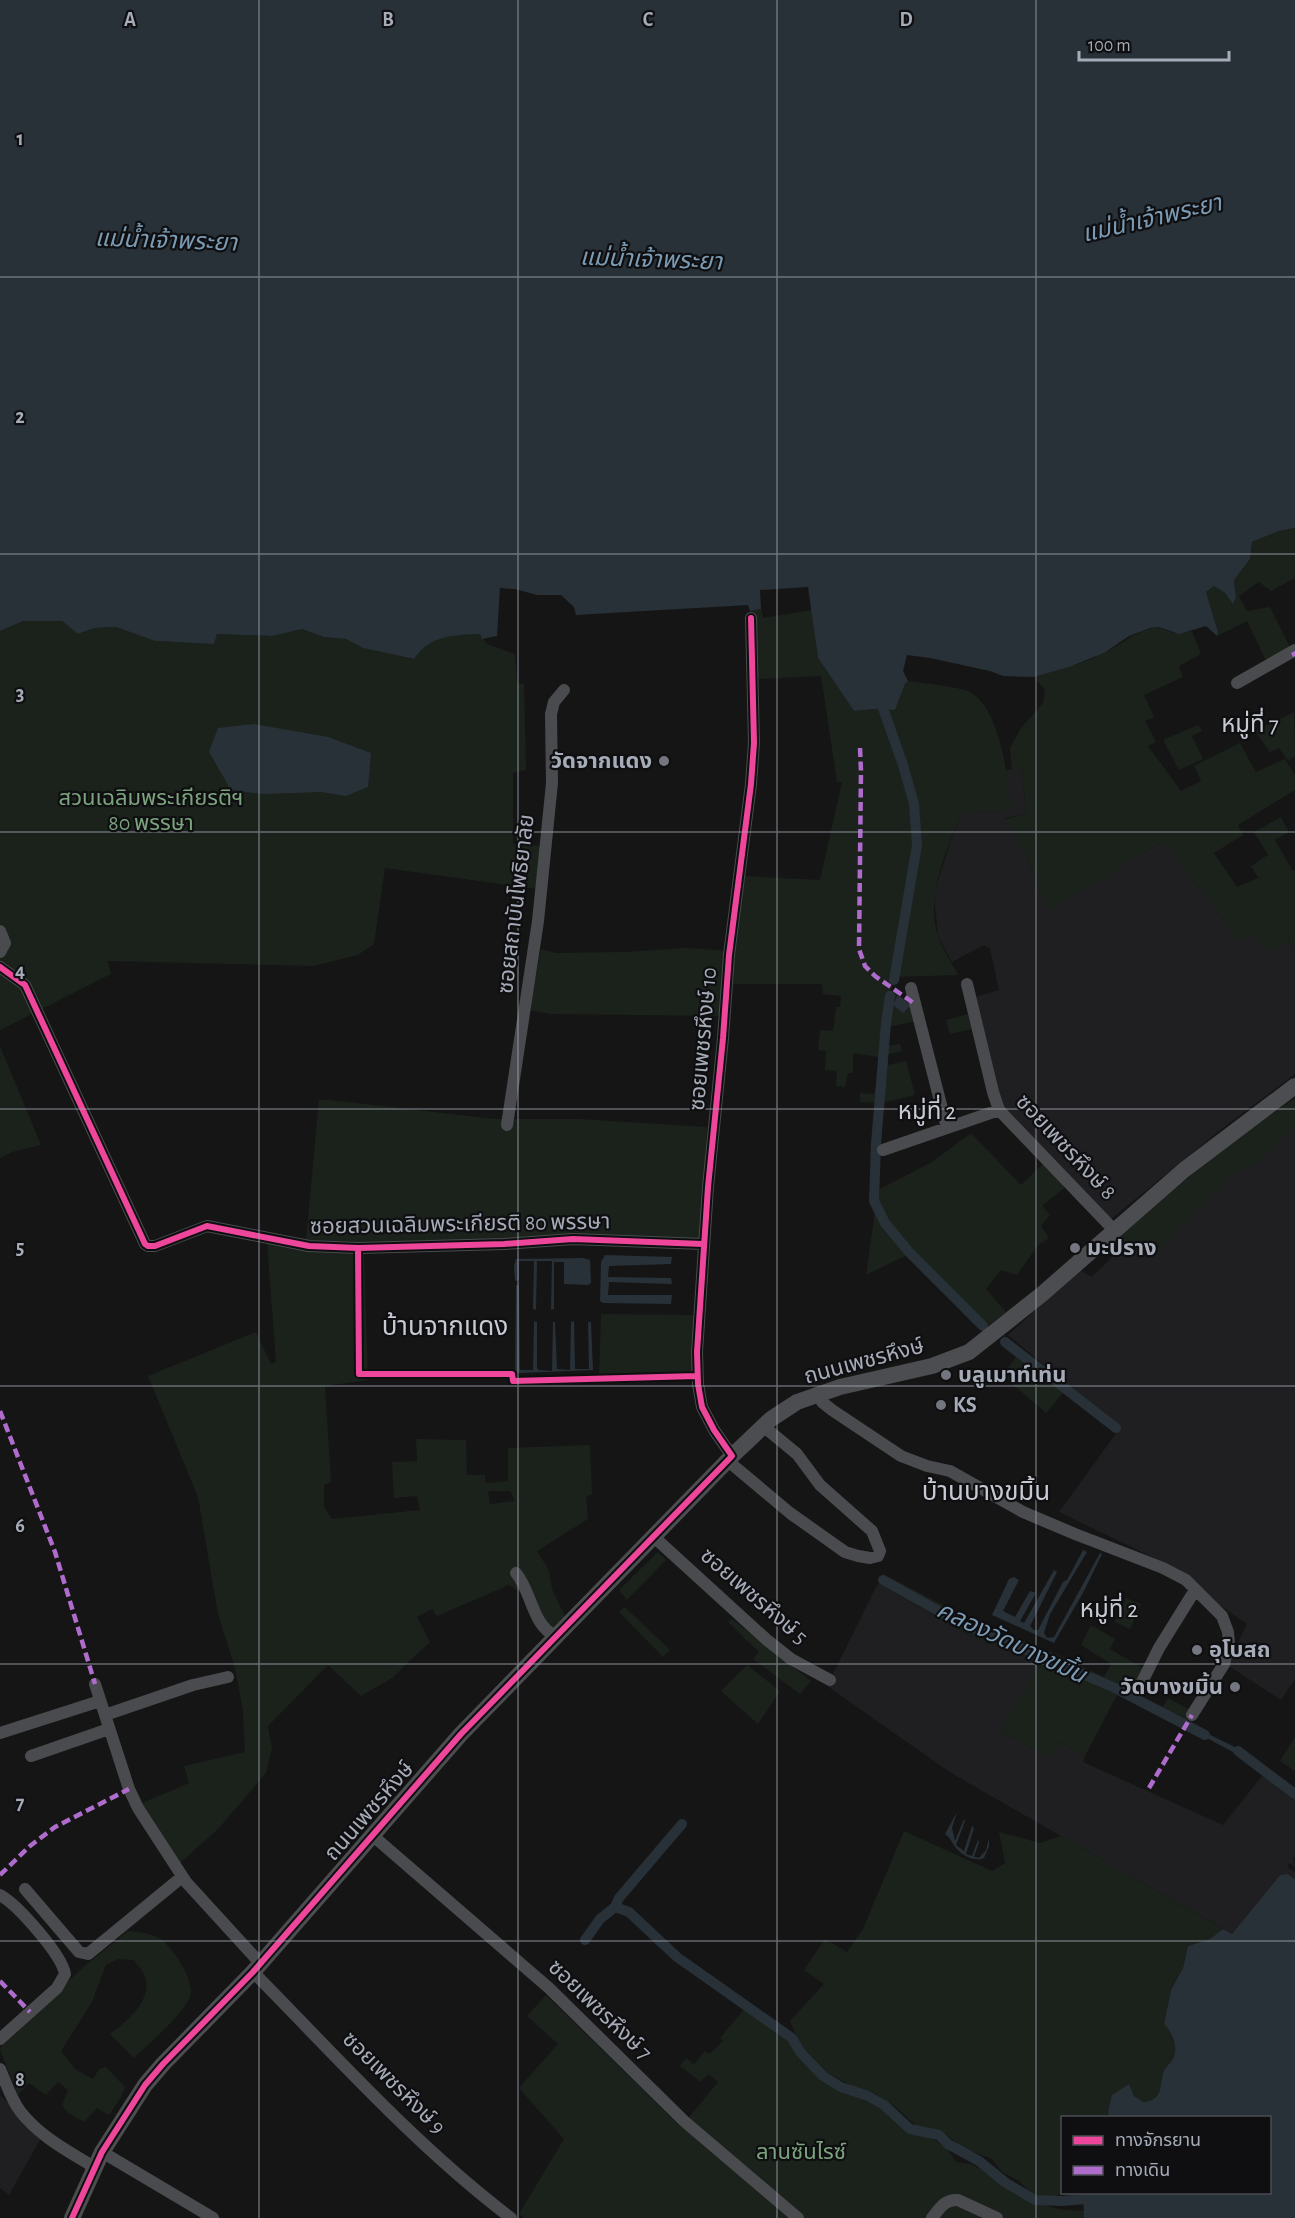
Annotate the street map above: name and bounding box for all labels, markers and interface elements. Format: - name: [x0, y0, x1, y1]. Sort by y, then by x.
- text: A: [124, 10, 136, 30]
- text: B: [382, 10, 394, 30]
- text: C: [643, 10, 654, 30]
- text: D: [899, 10, 913, 30]
- scale bar: [1079, 24, 1229, 62]
- text: 100 m: [1088, 37, 1131, 55]
- text: 1: [16, 129, 24, 149]
- water label: แม่น้ำเจ้าพระยา: [1079, 185, 1225, 247]
- water label: แม่น้ำเจ้าพระยา: [95, 221, 239, 256]
- water label: แม่น้ำเจ้าพระยา: [580, 240, 724, 275]
- text: 2: [15, 407, 25, 427]
- text: 3: [16, 684, 24, 704]
- district label: หมู่ที่ 7: [1221, 707, 1279, 739]
- place label: วัดจากแดง: [551, 750, 652, 772]
- marker: วัดจากแดง: [657, 754, 671, 768]
- park label: สวนเฉลิมพระเกียรติฯ 80 พรรษา: [59, 787, 243, 834]
- street label: ซอยสถาบันโพธิยาลัย: [494, 813, 538, 995]
- text: 4: [15, 961, 25, 981]
- street label: ซอยเพชรหึงษ์ 10: [686, 966, 720, 1112]
- street label: ซอยเพชรหึงษ์ 8: [1012, 1090, 1120, 1204]
- district label: หมู่ที่ 2: [898, 1094, 956, 1126]
- street label: ซอยสวนเฉลิมพระเกียรติ 80 พรรษา: [310, 1210, 610, 1238]
- place label: มะปราง: [1087, 1237, 1157, 1259]
- text: 5: [16, 1238, 24, 1258]
- marker: มะปราง: [1068, 1241, 1082, 1255]
- district label: บ้านจากแดง: [382, 1312, 508, 1340]
- street label: ถนนเพชรหึงษ์: [802, 1334, 926, 1388]
- place label: บลูเมาท์เท่น: [958, 1364, 1066, 1388]
- marker: บลูเมาท์เท่น: [939, 1368, 953, 1382]
- place label: KS: [953, 1394, 977, 1416]
- marker: KS: [934, 1398, 948, 1412]
- district label: บ้านบางขมิ้น: [922, 1475, 1050, 1505]
- text: 6: [15, 1516, 25, 1536]
- street label: ซอยเพชรหึงษ์ 5: [696, 1544, 812, 1648]
- district label: หมู่ที่ 2: [1080, 1592, 1138, 1624]
- water label: คลองวัดบางขมิ้น: [933, 1594, 1092, 1689]
- place label: อุโบสถ: [1209, 1639, 1271, 1663]
- marker: อุโบสถ: [1190, 1643, 1204, 1657]
- place label: วัดบางขมิ้น: [1120, 1672, 1223, 1698]
- marker: วัดบางขมิ้น: [1228, 1680, 1242, 1694]
- street label: ถนนเพชรหึงษ์: [320, 1757, 418, 1865]
- text: 7: [16, 1793, 25, 1813]
- street label: ซอยเพชรหึงษ์ 7: [544, 1956, 656, 2064]
- street label: ซอยเพชรหึงษ์ 9: [339, 2028, 449, 2138]
- text: 8: [15, 2070, 25, 2090]
- legend: [1061, 2116, 1271, 2194]
- text: ทางจักรยาน: [1115, 2131, 1201, 2150]
- park label: ลานซันไรซ์: [756, 2141, 847, 2163]
- text: ทางเดิน: [1115, 2162, 1170, 2180]

